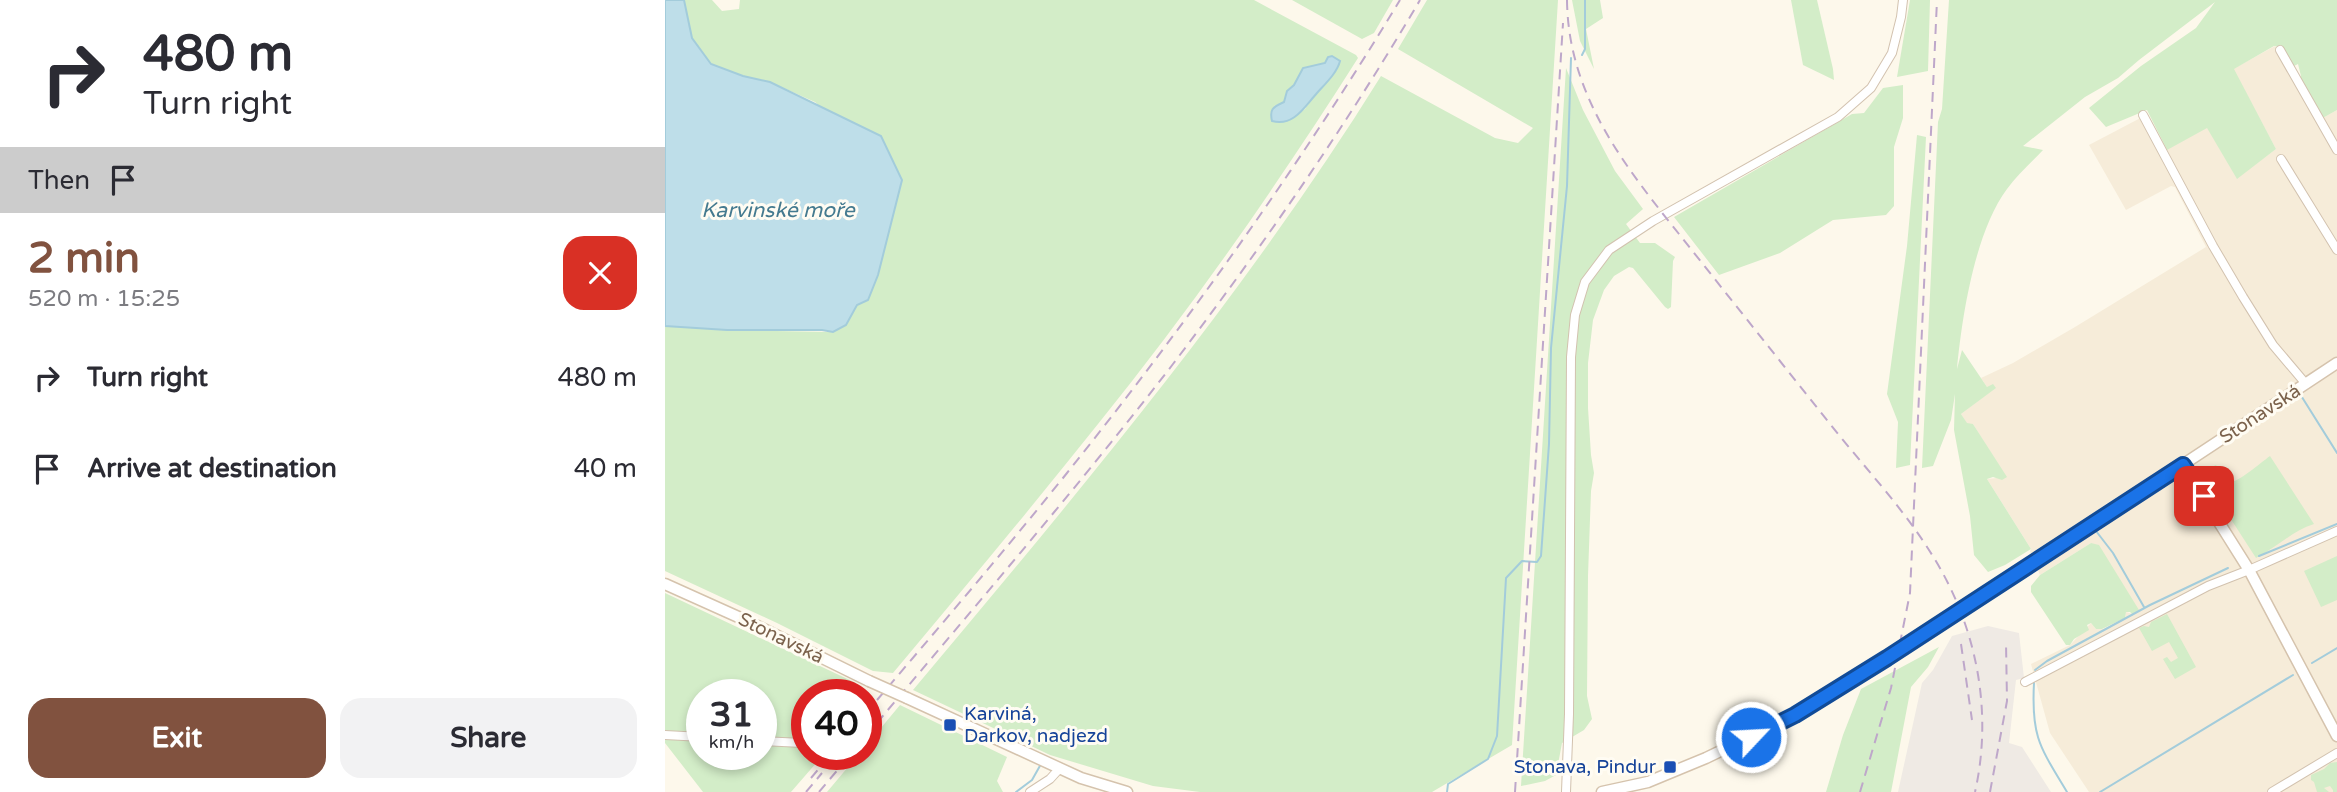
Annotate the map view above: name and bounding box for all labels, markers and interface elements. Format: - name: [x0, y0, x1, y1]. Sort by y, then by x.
- text: 480 m: [143, 25, 293, 84]
- icon: right: [28, 28, 119, 119]
- text: Turn right: [143, 85, 292, 123]
- icon: arrive: [104, 161, 142, 199]
- text: Then: [28, 165, 90, 196]
- water label: Karvinské moře: [701, 198, 856, 223]
- text: 2 min: [28, 233, 140, 284]
- button: close: [563, 236, 637, 310]
- text: 520 m · 15:25: [28, 285, 180, 313]
- icon: right: [28, 359, 66, 397]
- text: Turn right: [87, 362, 208, 393]
- text: 480 m: [557, 362, 637, 393]
- street label: Stonavská: [2215, 380, 2305, 448]
- icon: arrive: [28, 450, 66, 488]
- text: Arrive at destination: [87, 453, 337, 484]
- text: 40 m: [574, 453, 637, 484]
- pin: [2174, 466, 2234, 526]
- icon: arrive: [2185, 477, 2223, 515]
- street label: Stonavská: [735, 608, 827, 668]
- speed limit sign: 40: [791, 679, 882, 770]
- text: 31: [710, 694, 753, 736]
- button: Exit: [28, 698, 326, 778]
- button: Share: [340, 698, 637, 778]
- position arrow: [1714, 700, 1788, 774]
- place label: Karviná, Darkov, nadjezd: [964, 703, 1108, 747]
- marker: Karviná, Darkov, nadjezd: [942, 717, 958, 733]
- text: km/h: [709, 731, 754, 753]
- place label: Stonava, Pindur: [1514, 756, 1657, 778]
- marker: Stonava, Pindur: [1662, 759, 1678, 775]

